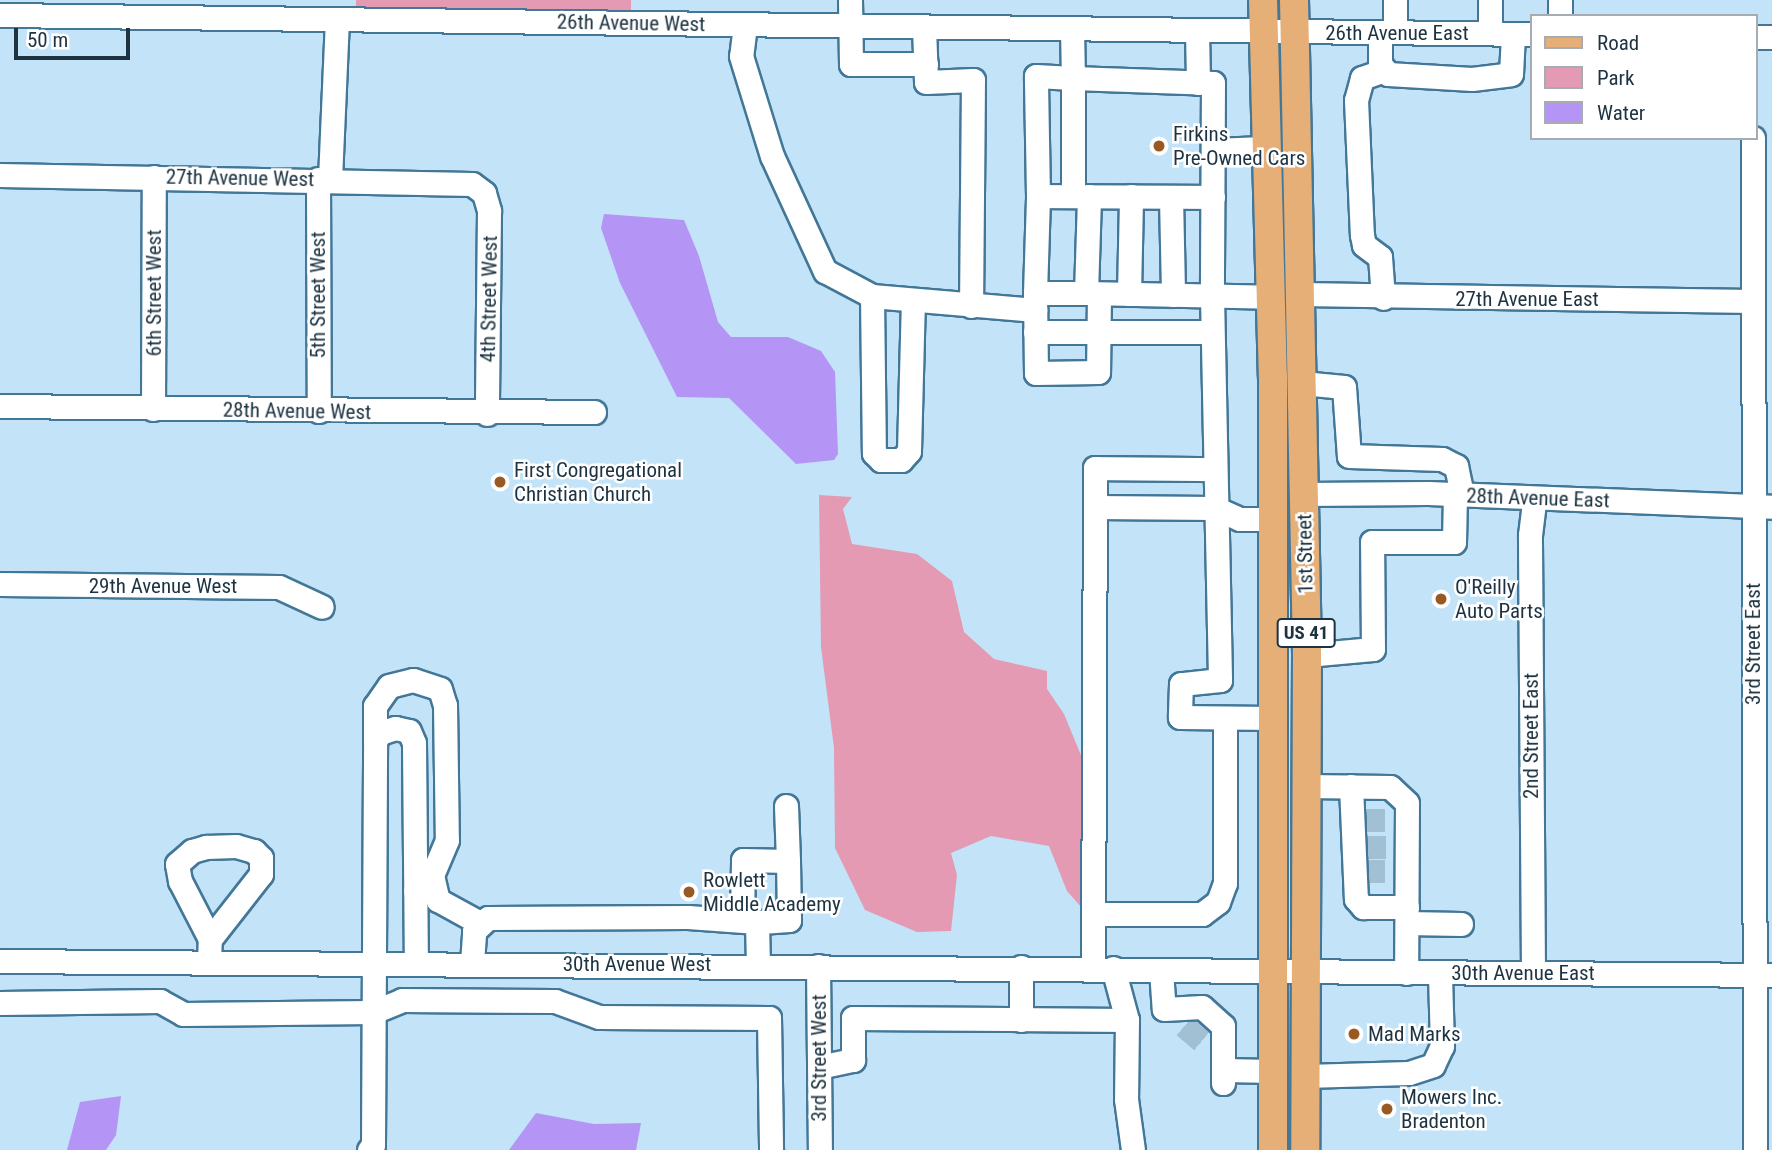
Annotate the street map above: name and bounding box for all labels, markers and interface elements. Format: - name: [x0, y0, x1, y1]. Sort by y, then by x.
- street label: 26th Avenue West: [557, 9, 705, 37]
- scale bar: [18, 14, 133, 58]
- legend: [1530, 14, 1758, 140]
- street label: 26th Avenue East: [1325, 20, 1469, 46]
- text: 50 m: [27, 28, 68, 52]
- text: Road: [1597, 31, 1639, 55]
- text: Park: [1597, 66, 1634, 90]
- text: Water: [1597, 101, 1645, 125]
- place label: Firkins Pre-Owned Cars: [1173, 121, 1305, 171]
- marker: Firkins Pre-Owned Cars: [1151, 138, 1167, 154]
- street label: 27th Avenue West: [166, 164, 314, 192]
- street label: 6th Street West: [141, 230, 167, 356]
- street label: 5th Street West: [305, 232, 331, 358]
- street label: 4th Street West: [475, 235, 503, 363]
- street label: 27th Avenue East: [1455, 286, 1599, 312]
- street label: 28th Avenue West: [223, 397, 371, 425]
- place label: First Congregational Christian Church: [514, 457, 682, 507]
- marker: First Congregational Christian Church: [492, 474, 508, 490]
- street label: 28th Avenue East: [1466, 483, 1610, 513]
- street label: 1st Street: [1292, 514, 1318, 594]
- street label: 29th Avenue West: [89, 573, 237, 599]
- place label: O'Reilly Auto Parts: [1455, 574, 1543, 624]
- street label: 3rd Street East: [1740, 583, 1766, 705]
- marker: O'Reilly Auto Parts: [1433, 591, 1449, 607]
- road number: US 41: [1276, 618, 1336, 648]
- street label: 2nd Street East: [1518, 673, 1544, 799]
- place label: Rowlett Middle Academy: [703, 867, 841, 917]
- marker: Rowlett Middle Academy: [681, 884, 697, 900]
- street label: 30th Avenue West: [563, 951, 711, 977]
- street label: 30th Avenue East: [1451, 960, 1595, 986]
- street label: 3rd Street West: [806, 994, 832, 1122]
- place label: Mad Marks: [1368, 1021, 1461, 1047]
- marker: Mad Marks: [1346, 1026, 1362, 1042]
- place label: Mowers Inc. Bradenton: [1401, 1084, 1502, 1134]
- marker: Mowers Inc. Bradenton: [1379, 1101, 1395, 1117]

